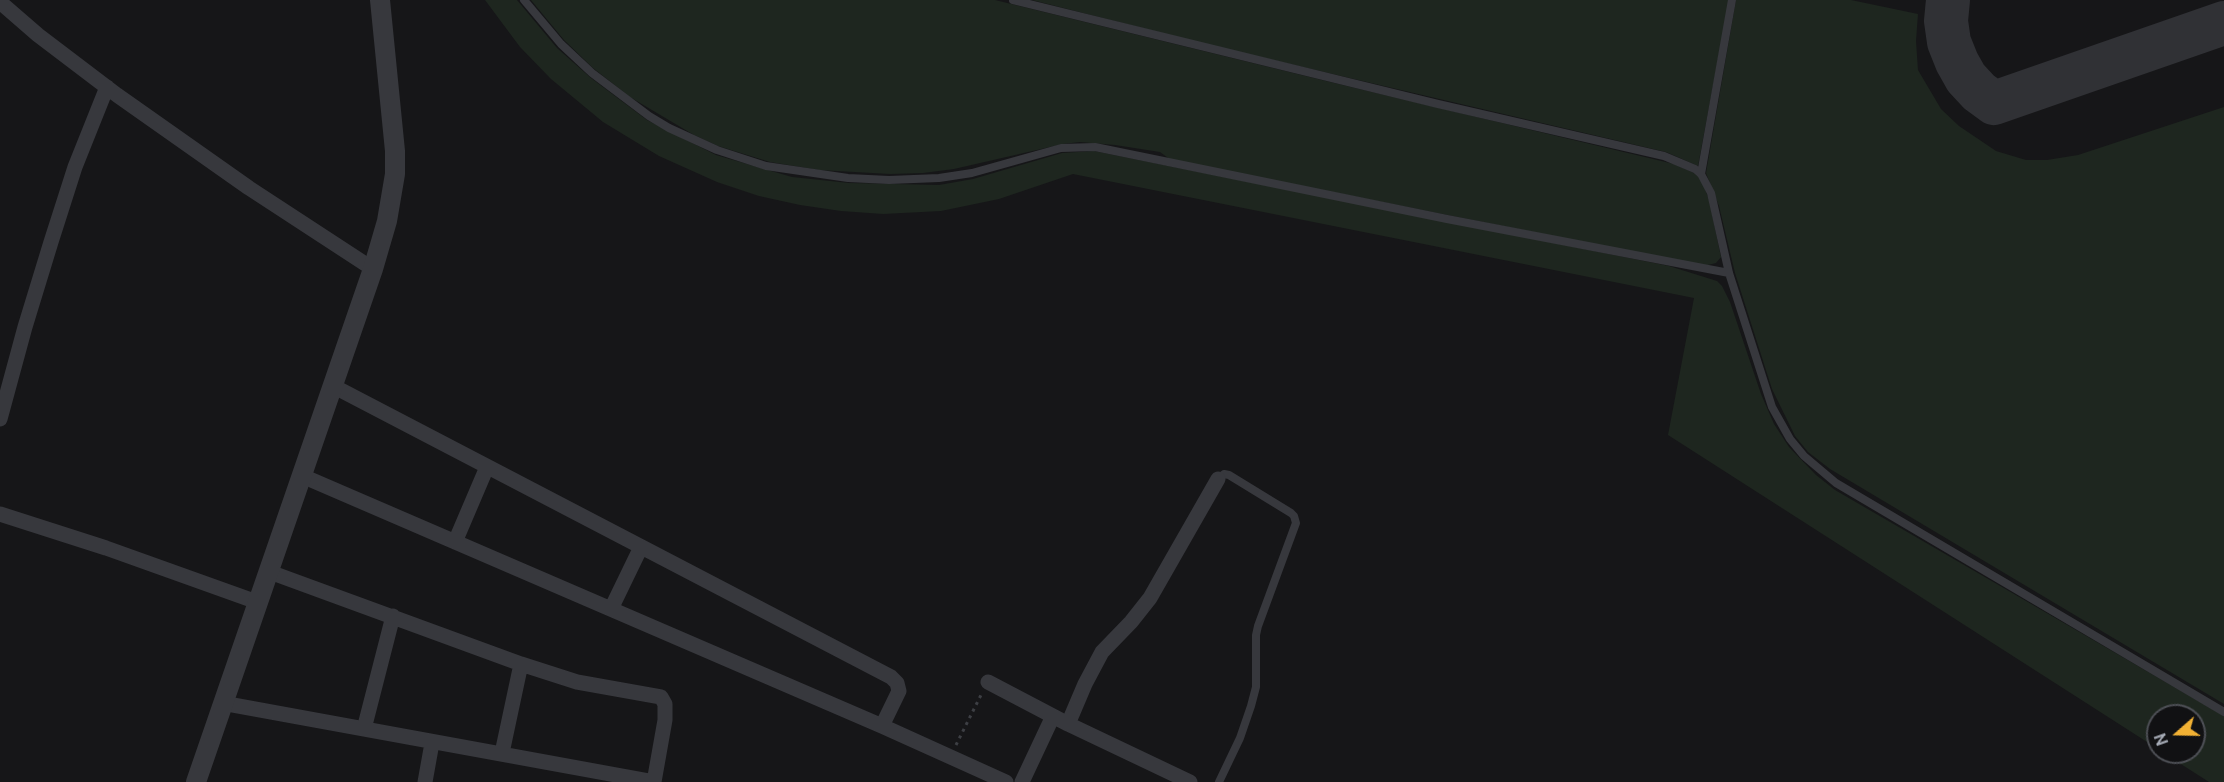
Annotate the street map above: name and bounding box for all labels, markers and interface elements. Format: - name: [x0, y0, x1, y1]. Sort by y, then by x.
- north arrow: [2146, 704, 2206, 764]
- text: N: [2150, 731, 2171, 748]

